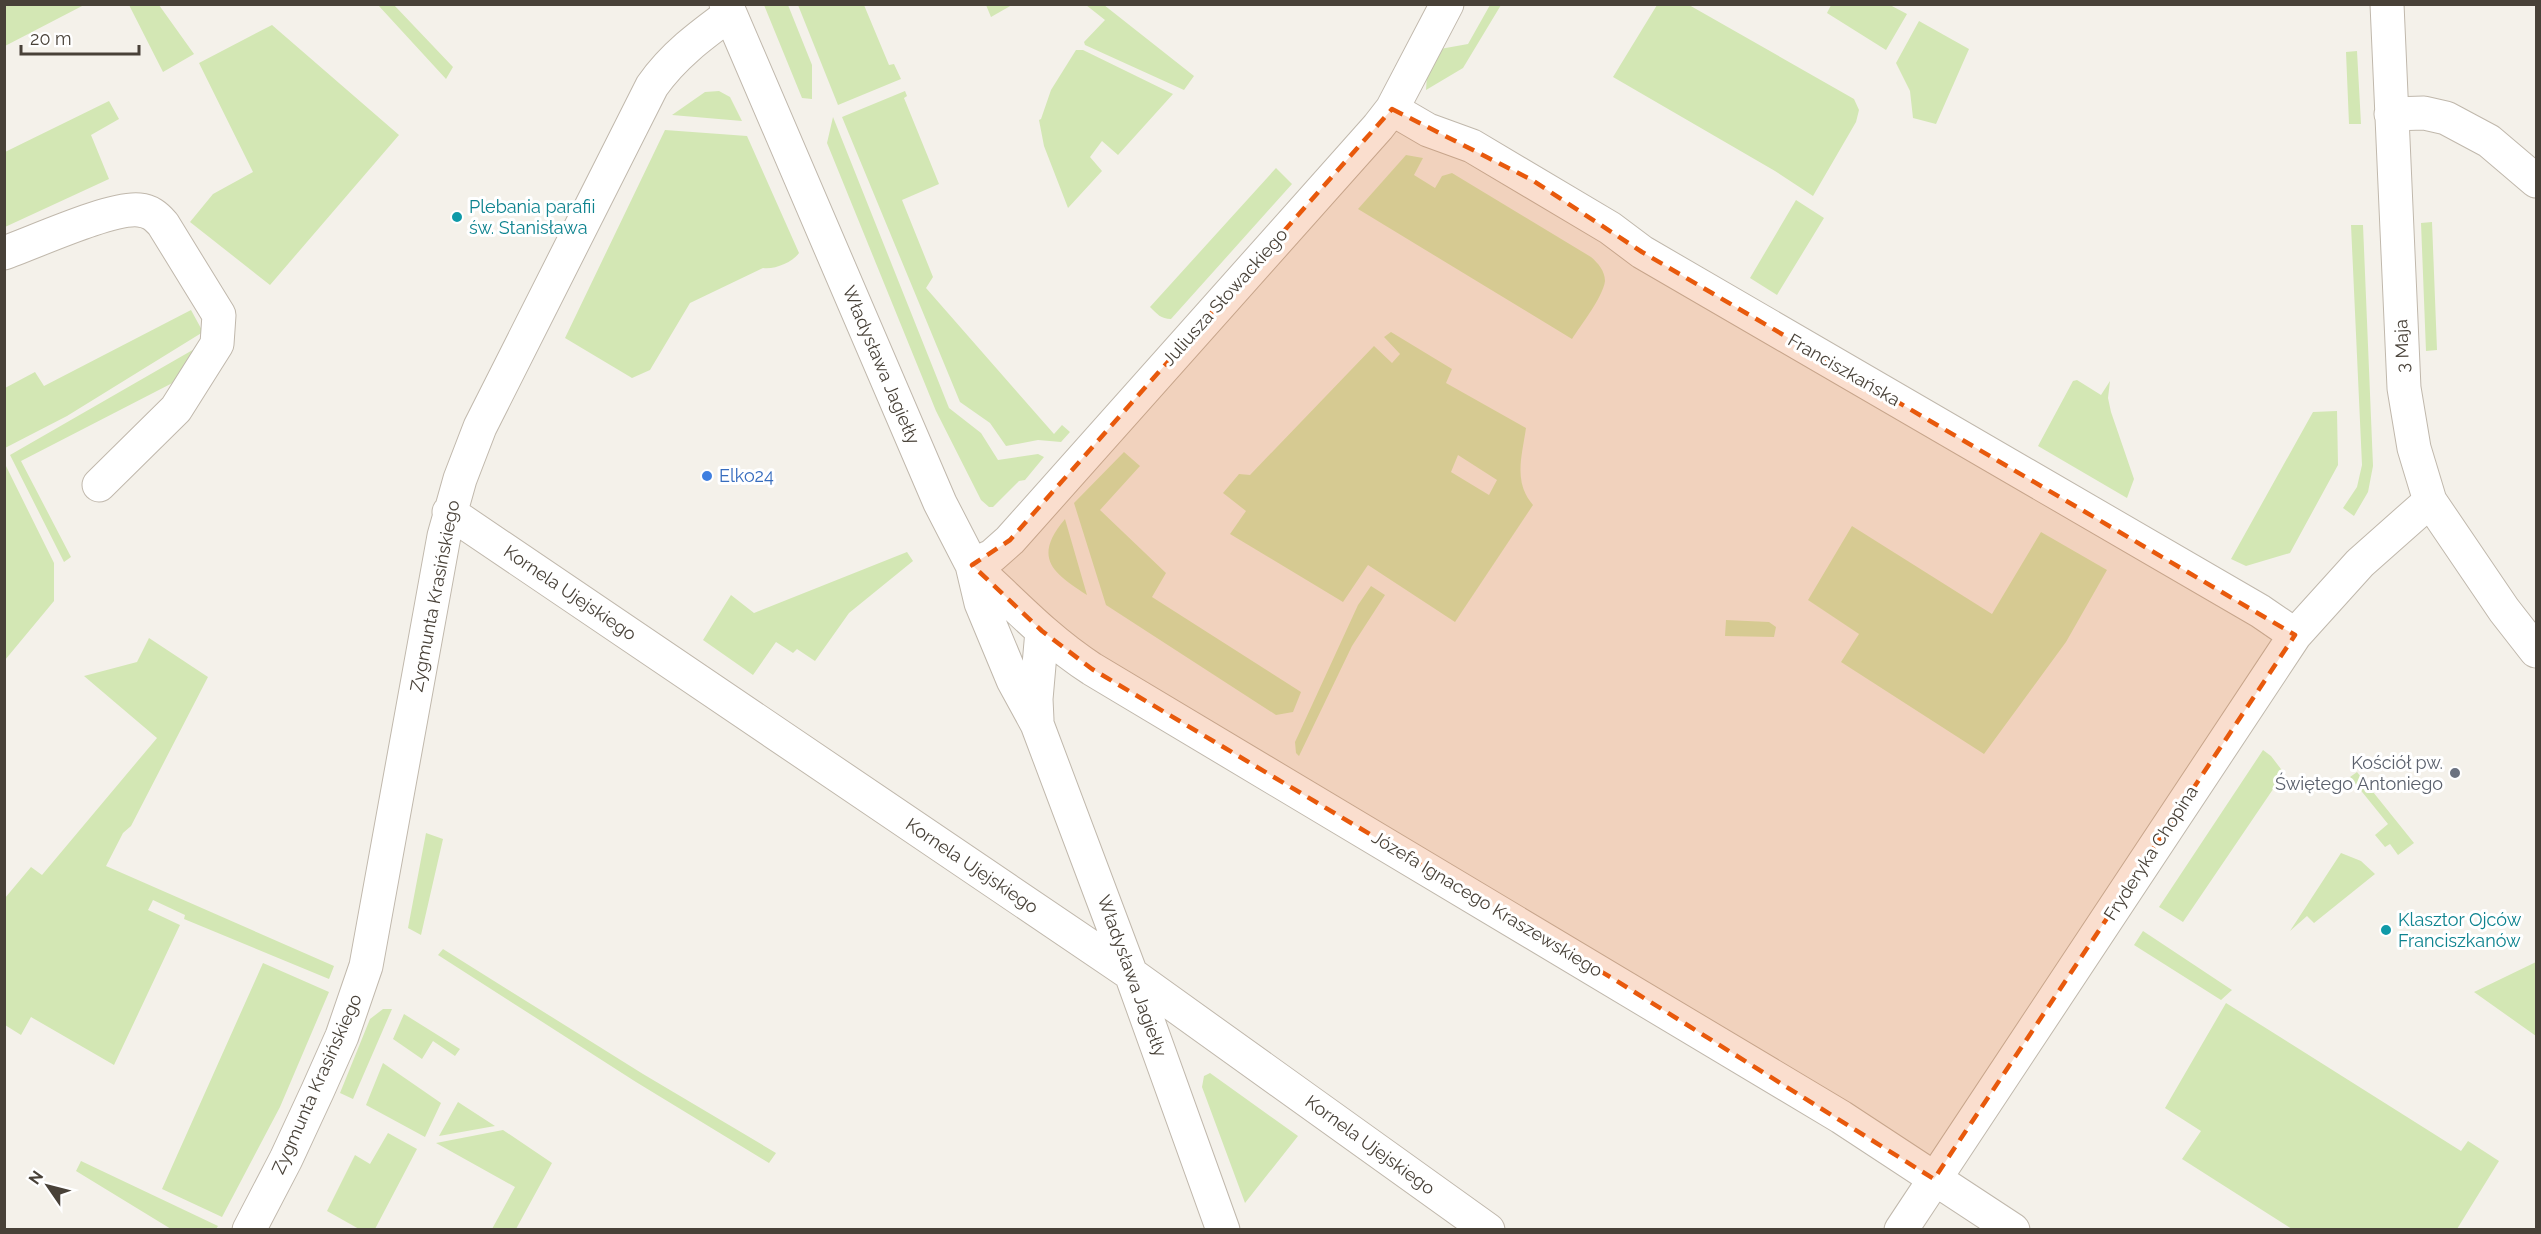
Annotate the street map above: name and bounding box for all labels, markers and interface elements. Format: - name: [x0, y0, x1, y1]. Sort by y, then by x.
- scale bar: [21, 18, 140, 56]
- text: 20 m: [30, 28, 72, 49]
- place label: Plebania parafii św. Stanisława: [469, 196, 595, 238]
- marker: Plebania parafii św. Stanisława: [450, 210, 464, 224]
- street label: Juliusza Słowackiego: [1158, 224, 1292, 370]
- street label: Władysława Jagiełły: [839, 282, 924, 448]
- street label: 3 Maja: [2390, 319, 2413, 373]
- street label: Franciszkańska: [1785, 329, 1904, 410]
- place label: Elko24: [719, 465, 774, 486]
- marker: Elko24: [700, 469, 714, 483]
- street label: Zygmunta Krasińskiego: [406, 498, 463, 694]
- street label: Kornela Ujejskiego: [500, 541, 641, 645]
- place label: Kościół pw. Świętego Antoniego: [2275, 752, 2443, 794]
- marker: Kościół pw. Świętego Antoniego: [2448, 766, 2462, 780]
- street label: Fryderyka Chopina: [2099, 781, 2202, 924]
- street label: Kornela Ujejskiego: [902, 814, 1043, 918]
- street label: Józefa Ignacego Kraszewskiego: [1368, 826, 1607, 981]
- street label: Władysława Jagiełły: [1093, 892, 1172, 1060]
- place label: Klasztor Ojców Franciszkanów: [2398, 909, 2522, 951]
- marker: Klasztor Ojców Franciszkanów: [2379, 923, 2393, 937]
- street label: Zygmunta Krasińskiego: [267, 990, 366, 1177]
- street label: Kornela Ujejskiego: [1301, 1091, 1439, 1199]
- north arrow: [18, 1156, 78, 1216]
- text: N: [25, 1167, 47, 1188]

